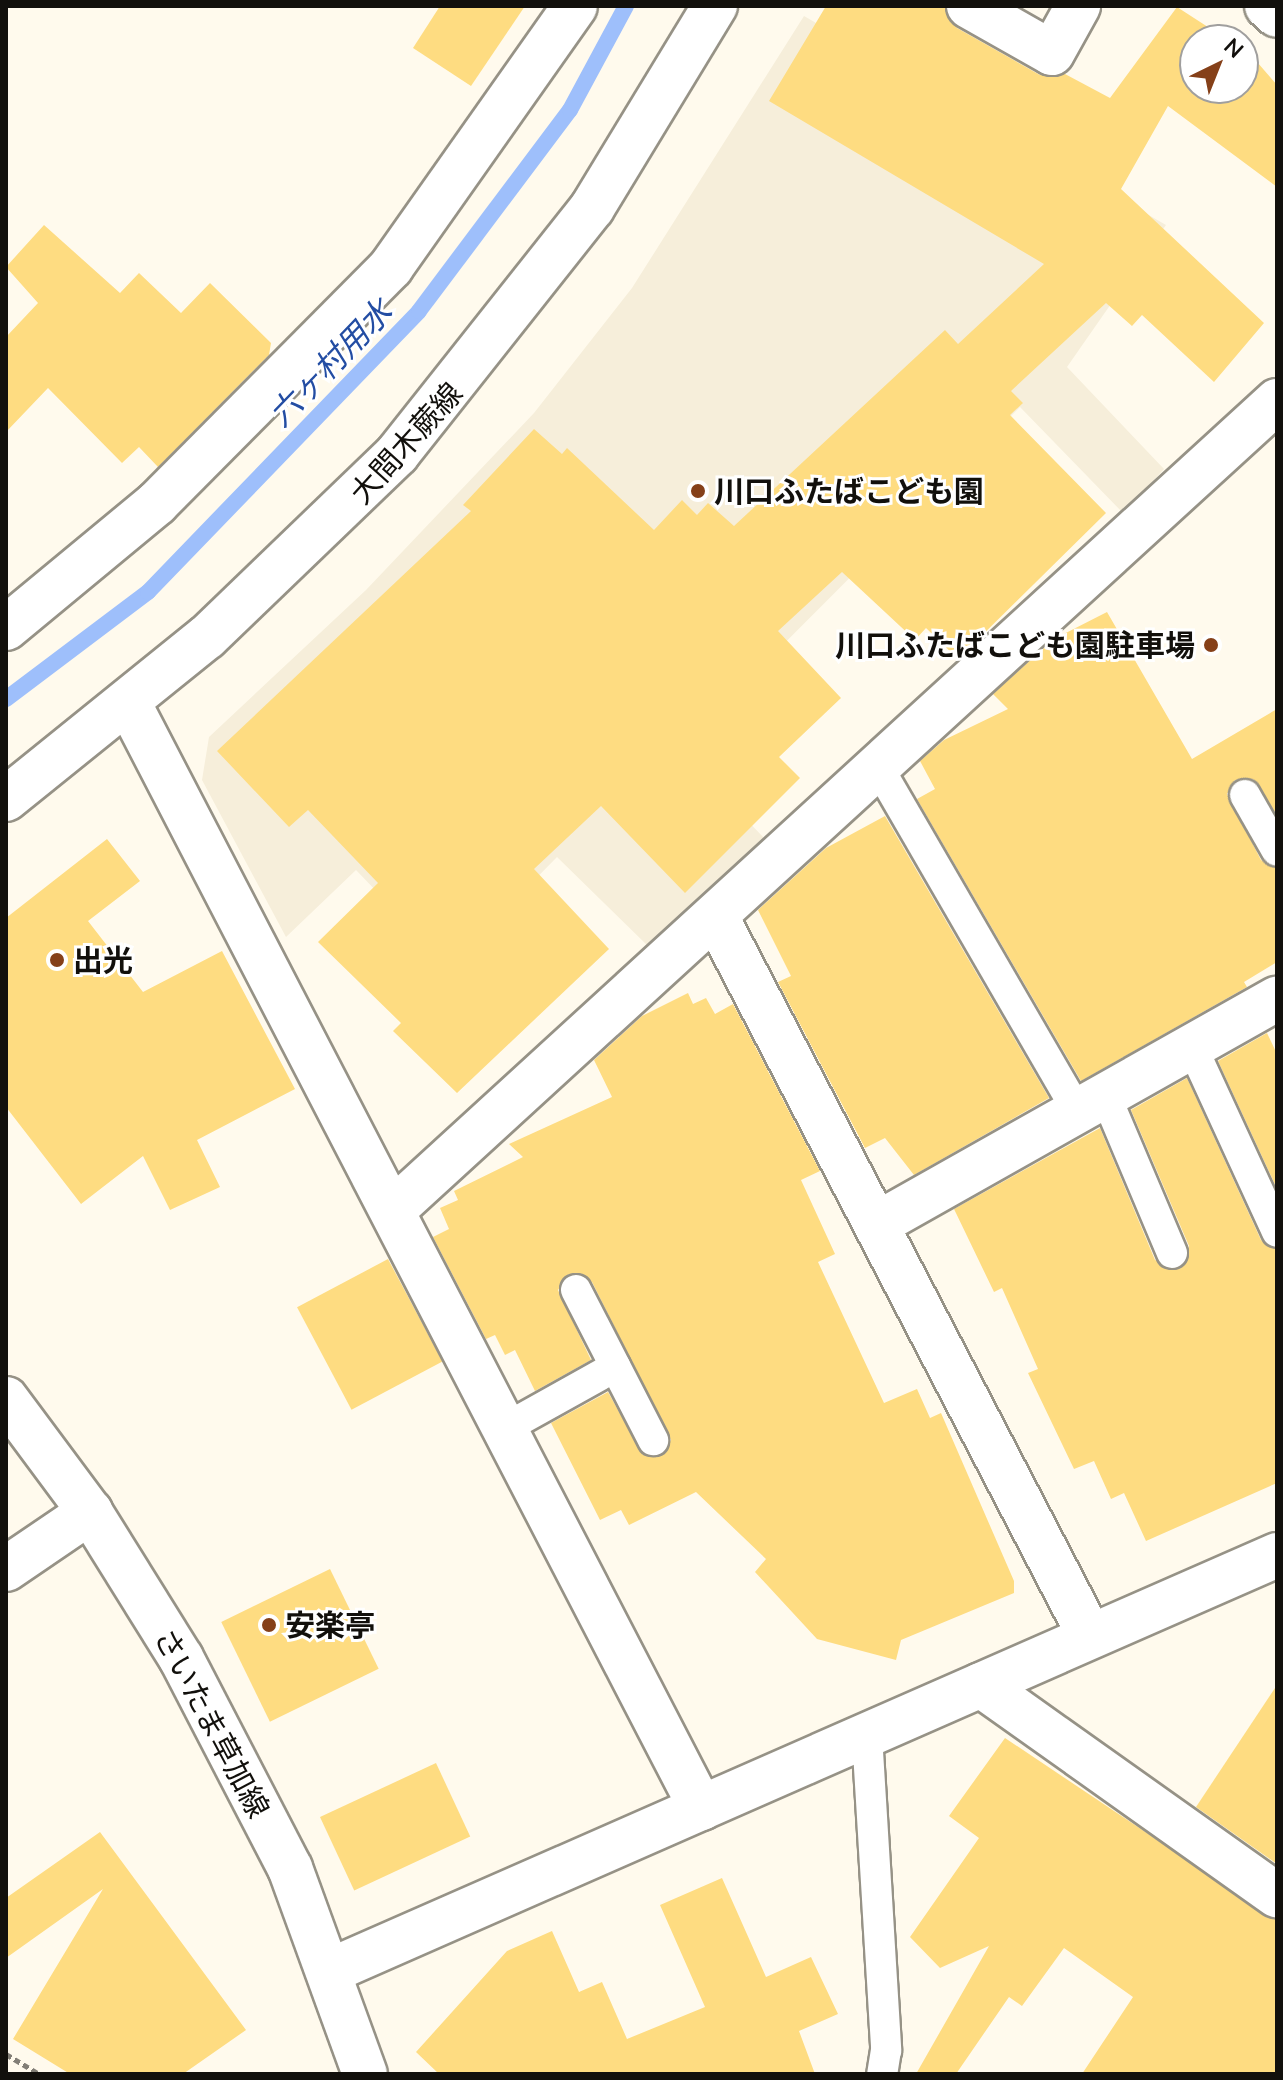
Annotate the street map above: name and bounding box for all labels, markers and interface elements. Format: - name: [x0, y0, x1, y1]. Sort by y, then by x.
- north arrow: [1179, 24, 1259, 104]
- text: N: [1218, 32, 1250, 64]
- water label: 六ヶ村用水: [261, 292, 399, 434]
- street label: 大間木蕨線: [342, 375, 470, 511]
- place label: 川口ふたばこども園: [714, 473, 984, 509]
- marker: 川口ふたばこども園: [689, 482, 707, 500]
- place label: 川口ふたばこども園駐車場: [835, 627, 1195, 663]
- marker: 川口ふたばこども園駐車場: [1202, 636, 1220, 654]
- place label: 出光: [73, 942, 133, 978]
- marker: 出光: [48, 951, 66, 969]
- place label: 安楽亭: [285, 1607, 375, 1643]
- marker: 安楽亭: [260, 1616, 278, 1634]
- street label: さいたま草加線: [147, 1622, 277, 1824]

